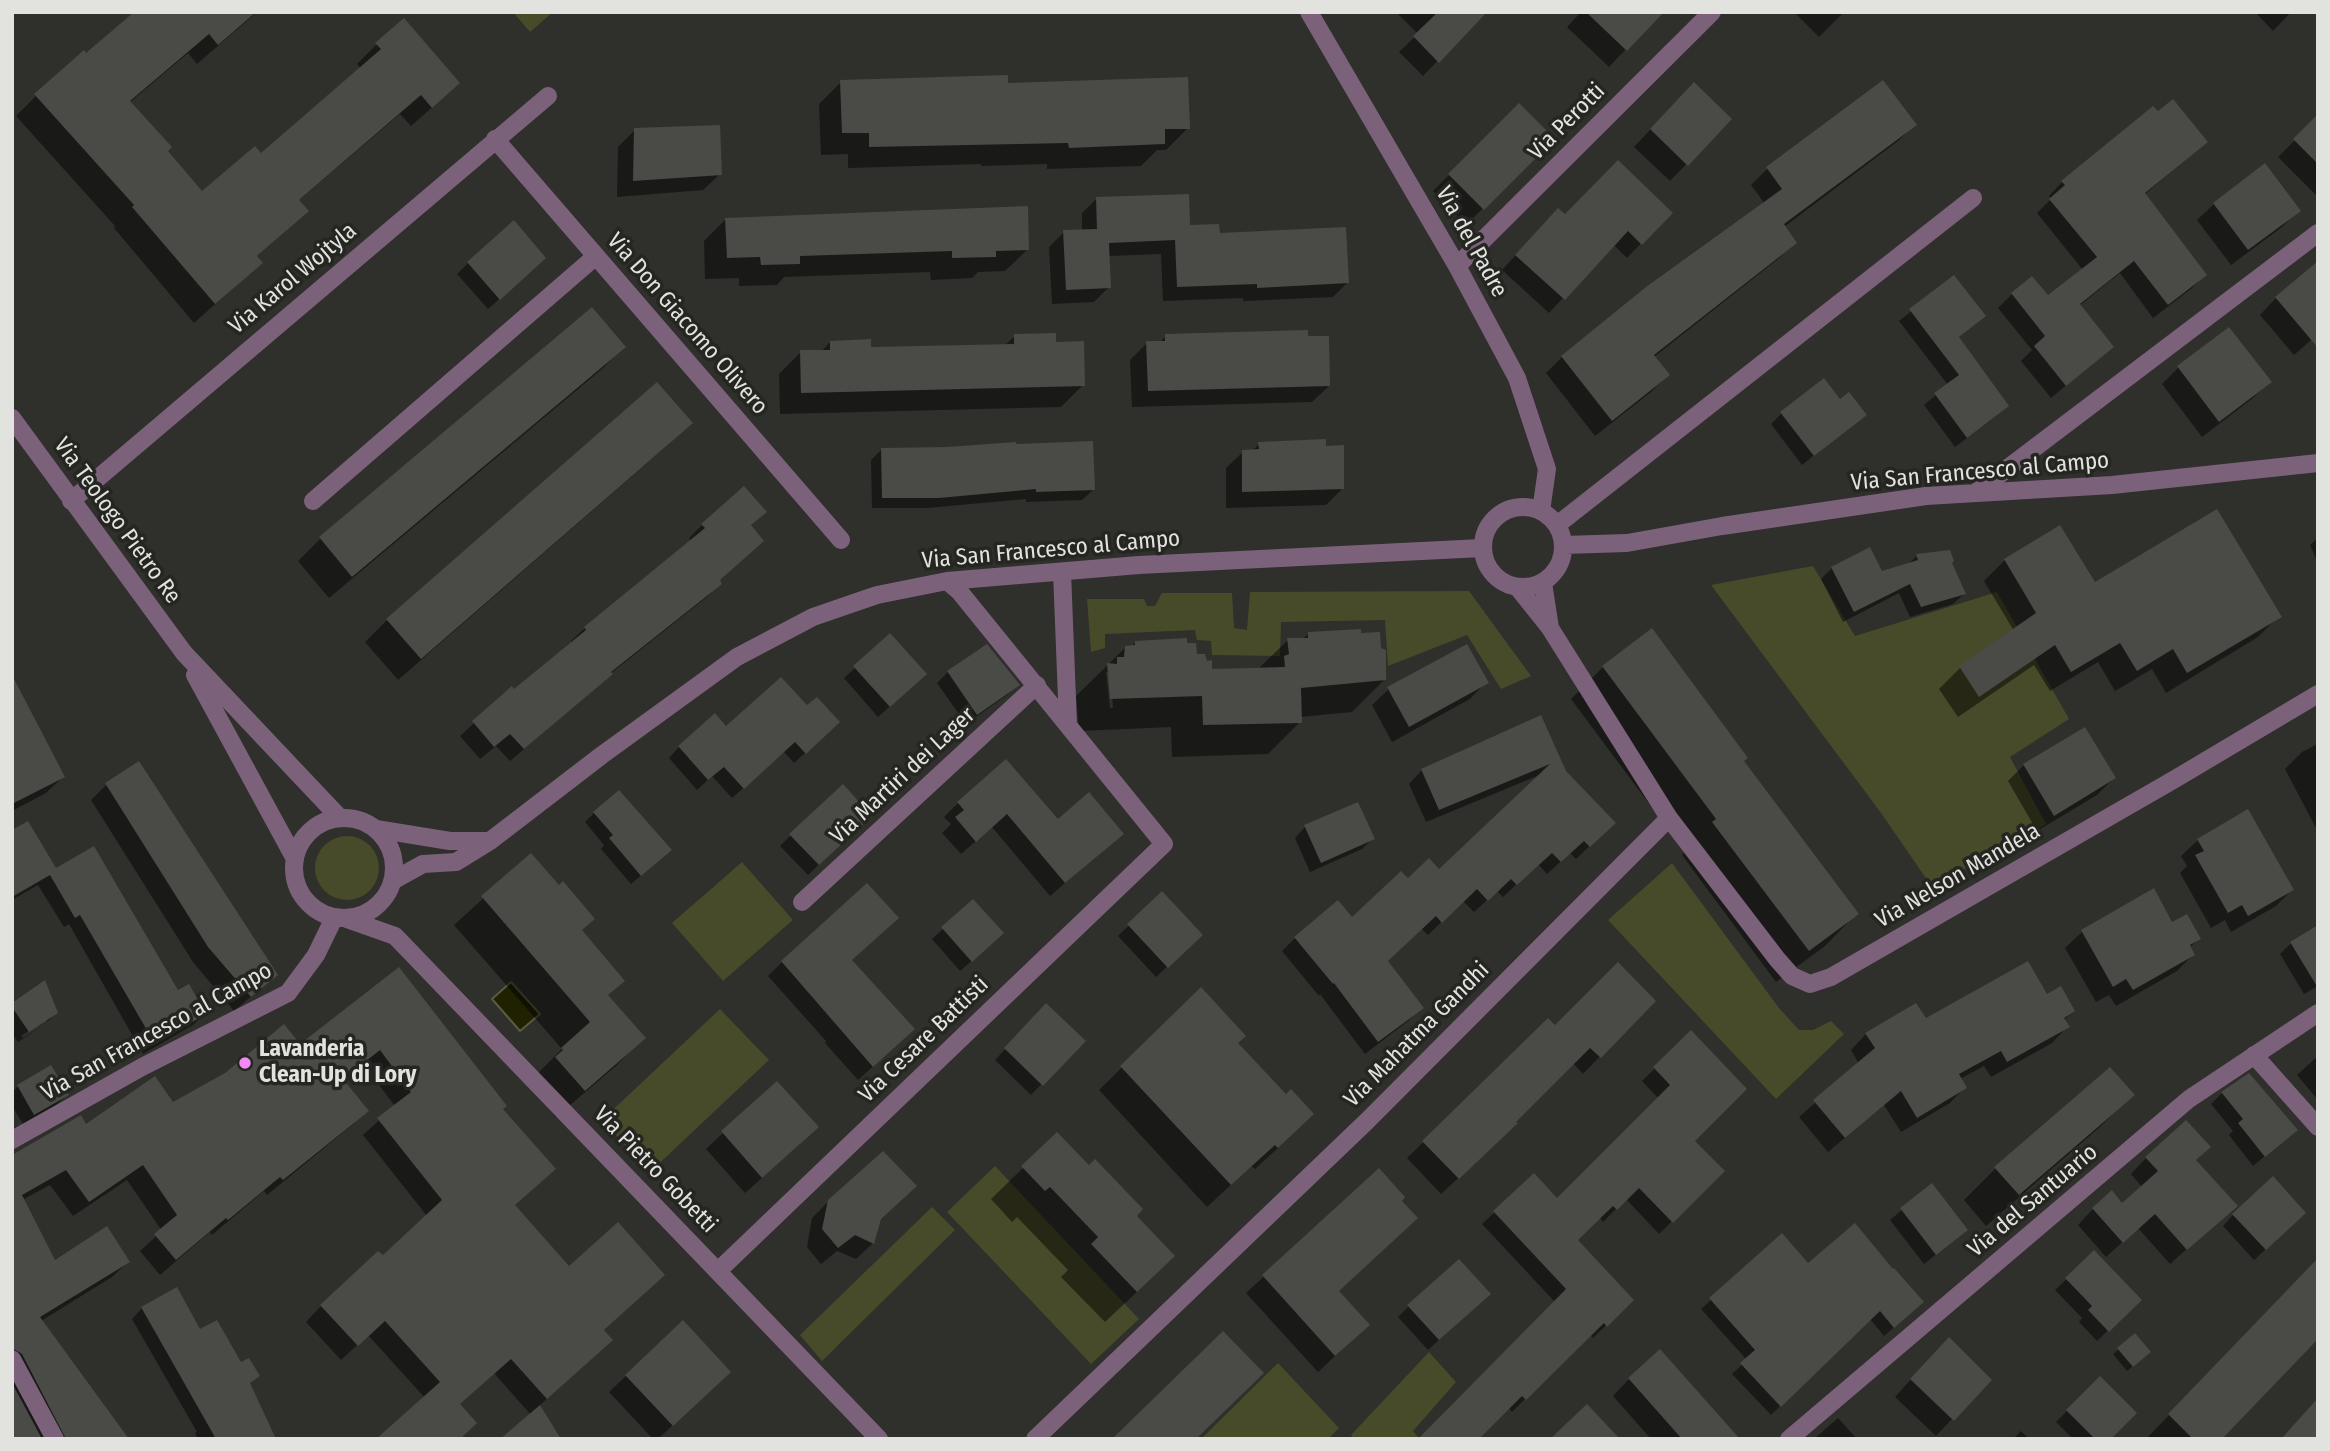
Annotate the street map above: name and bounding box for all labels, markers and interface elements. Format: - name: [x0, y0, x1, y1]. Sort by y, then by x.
- street label: Via Perotti: [1523, 78, 1611, 166]
- street label: Via del Padre: [1429, 182, 1513, 302]
- street label: Via Karol Wojtyla: [224, 218, 362, 340]
- street label: Via Don Giacomo Olivero: [601, 228, 773, 420]
- street label: Via Teologo Pietro Re: [48, 433, 186, 609]
- street label: Via San Francesco al Campo: [1850, 447, 2110, 497]
- street label: Via San Francesco al Campo: [921, 525, 1181, 575]
- street label: Via Martiri dei Lager: [825, 702, 981, 850]
- street label: Via Nelson Mandela: [1871, 818, 2045, 934]
- street label: Via San Francesco al Campo: [37, 957, 277, 1107]
- street label: Via Mahatma Gandhi: [1339, 957, 1495, 1113]
- street label: Via Cesare Battisti: [853, 971, 995, 1109]
- place label: Lavanderia Clean-Up di Lory: [259, 1036, 417, 1090]
- marker: Lavanderia Clean-Up di Lory: [237, 1055, 253, 1071]
- street label: Via Pietro Gobetti: [588, 1101, 722, 1239]
- street label: Via del Santuario: [1963, 1139, 2103, 1263]

